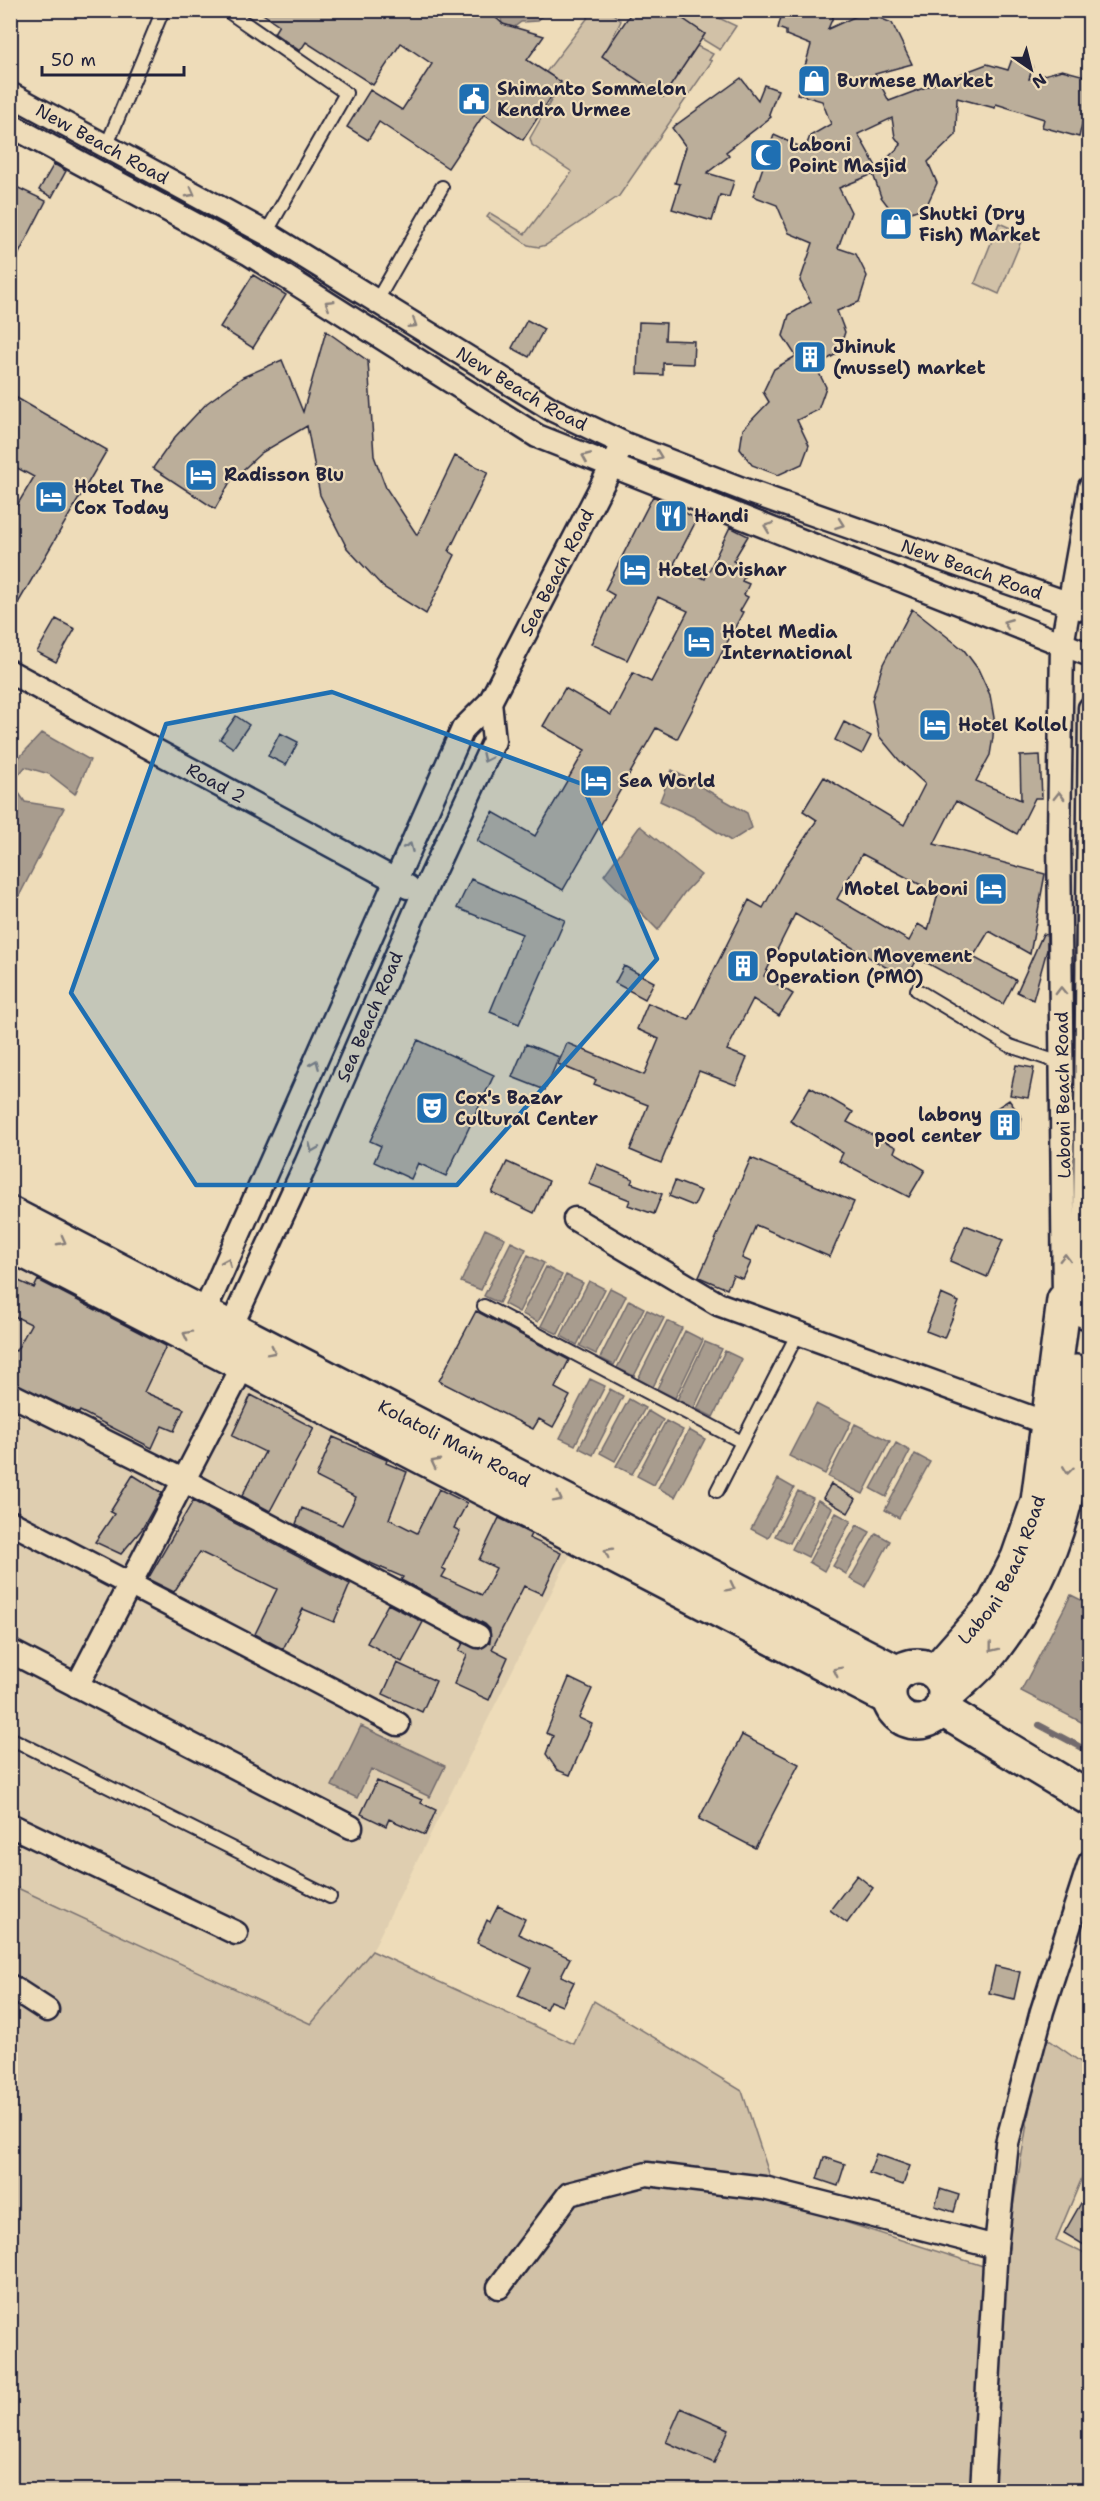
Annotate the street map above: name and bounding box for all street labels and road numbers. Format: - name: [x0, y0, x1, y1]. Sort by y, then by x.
- street label: New Beach Road: [31, 98, 173, 190]
- street label: New Beach Road: [452, 341, 591, 436]
- street label: Sea Beach Road: [514, 505, 600, 640]
- street label: New Beach Road: [898, 534, 1046, 605]
- street label: Road 2: [182, 757, 250, 809]
- street label: Sea Beach Road: [331, 948, 409, 1086]
- street label: Laboni Beach Road: [1050, 1011, 1076, 1179]
- street label: Kolatoli Main Road: [374, 1394, 534, 1493]
- street label: Laboni Beach Road: [953, 1492, 1051, 1650]

